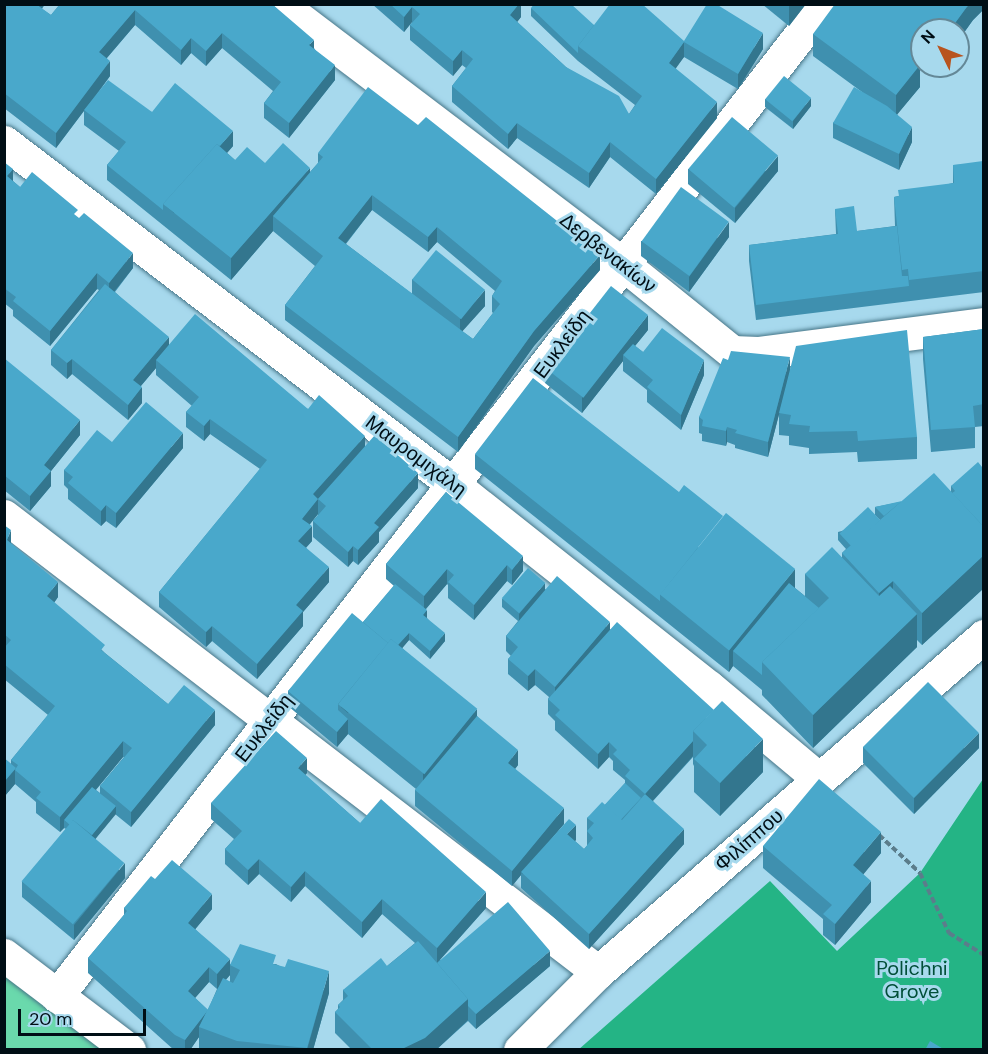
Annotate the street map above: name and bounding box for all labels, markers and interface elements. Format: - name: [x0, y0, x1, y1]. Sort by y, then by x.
- north arrow: [910, 18, 970, 78]
- text: N: [916, 25, 940, 48]
- street label: Δερβενακίων: [555, 208, 661, 298]
- street label: Ευκλείδη: [528, 305, 596, 383]
- street label: Μαυρομιχάλη: [361, 410, 471, 502]
- street label: Ευκλείδη: [230, 689, 298, 767]
- street label: Φιλίππου: [710, 804, 788, 876]
- park label: Polichni Grove: [876, 956, 948, 1003]
- scale bar: [21, 997, 148, 1035]
- text: 20 m: [29, 1007, 72, 1031]

